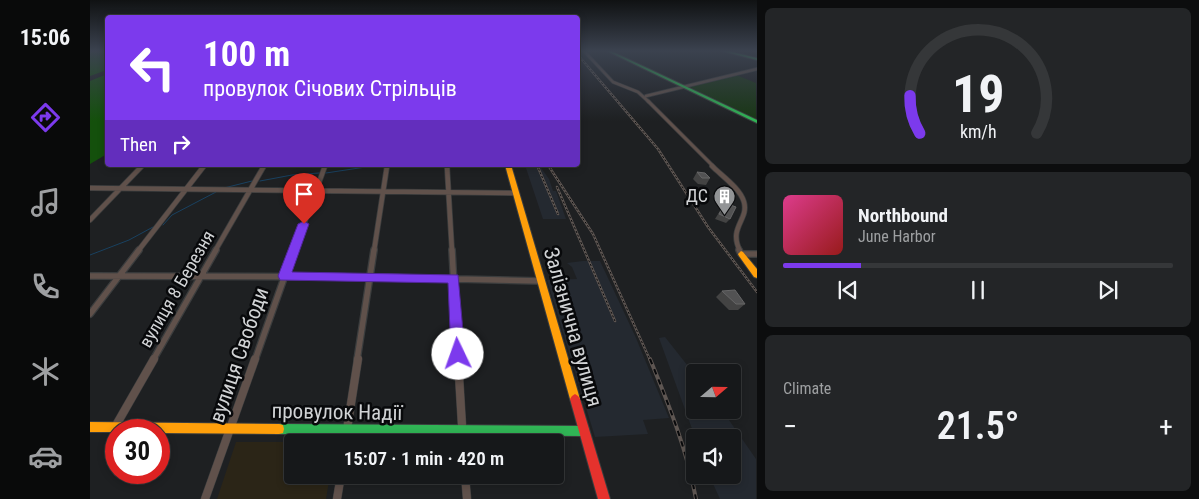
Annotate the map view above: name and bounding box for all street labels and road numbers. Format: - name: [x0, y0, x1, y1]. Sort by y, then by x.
- street label: вулиця 8 Березня: [135, 227, 219, 351]
- street label: Залізнична вулиця: [539, 245, 607, 409]
- street label: вулиця Свободи: [205, 284, 273, 426]
- street label: провулок Надії: [271, 399, 404, 425]

